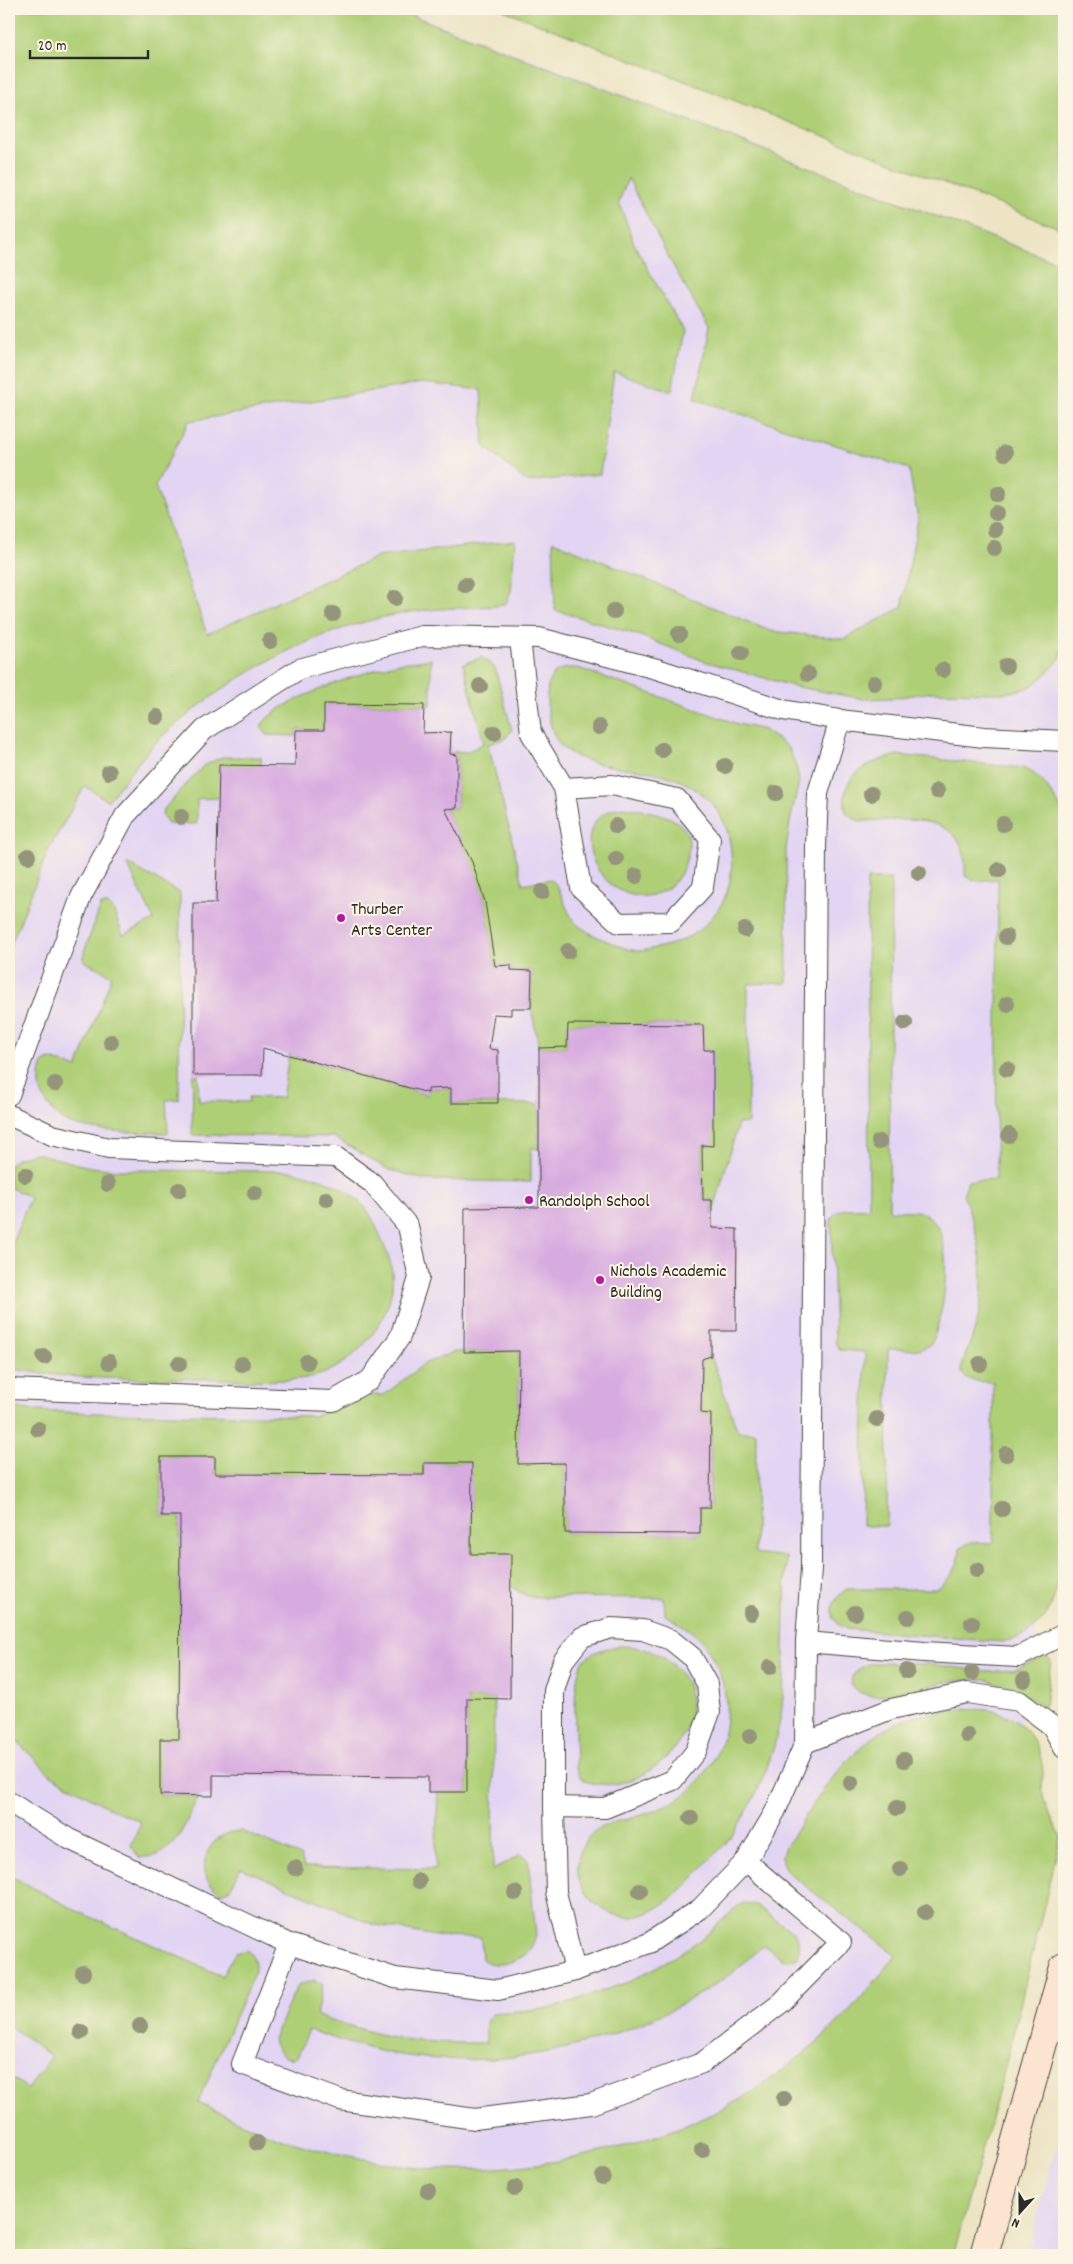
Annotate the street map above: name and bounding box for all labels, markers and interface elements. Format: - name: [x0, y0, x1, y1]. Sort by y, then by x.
- scale bar: [30, 28, 148, 60]
- text: 20 m: [38, 36, 66, 58]
- place label: Thurber Arts Center: [351, 898, 433, 944]
- marker: Thurber Arts Center: [335, 912, 347, 924]
- place label: Randolph School: [539, 1190, 650, 1215]
- marker: Randolph School: [523, 1194, 535, 1206]
- place label: Nichols Academic Building: [610, 1260, 726, 1306]
- marker: Nichols Academic Building: [594, 1274, 606, 1286]
- north arrow: [996, 2186, 1046, 2236]
- text: N: [1009, 2212, 1023, 2233]

